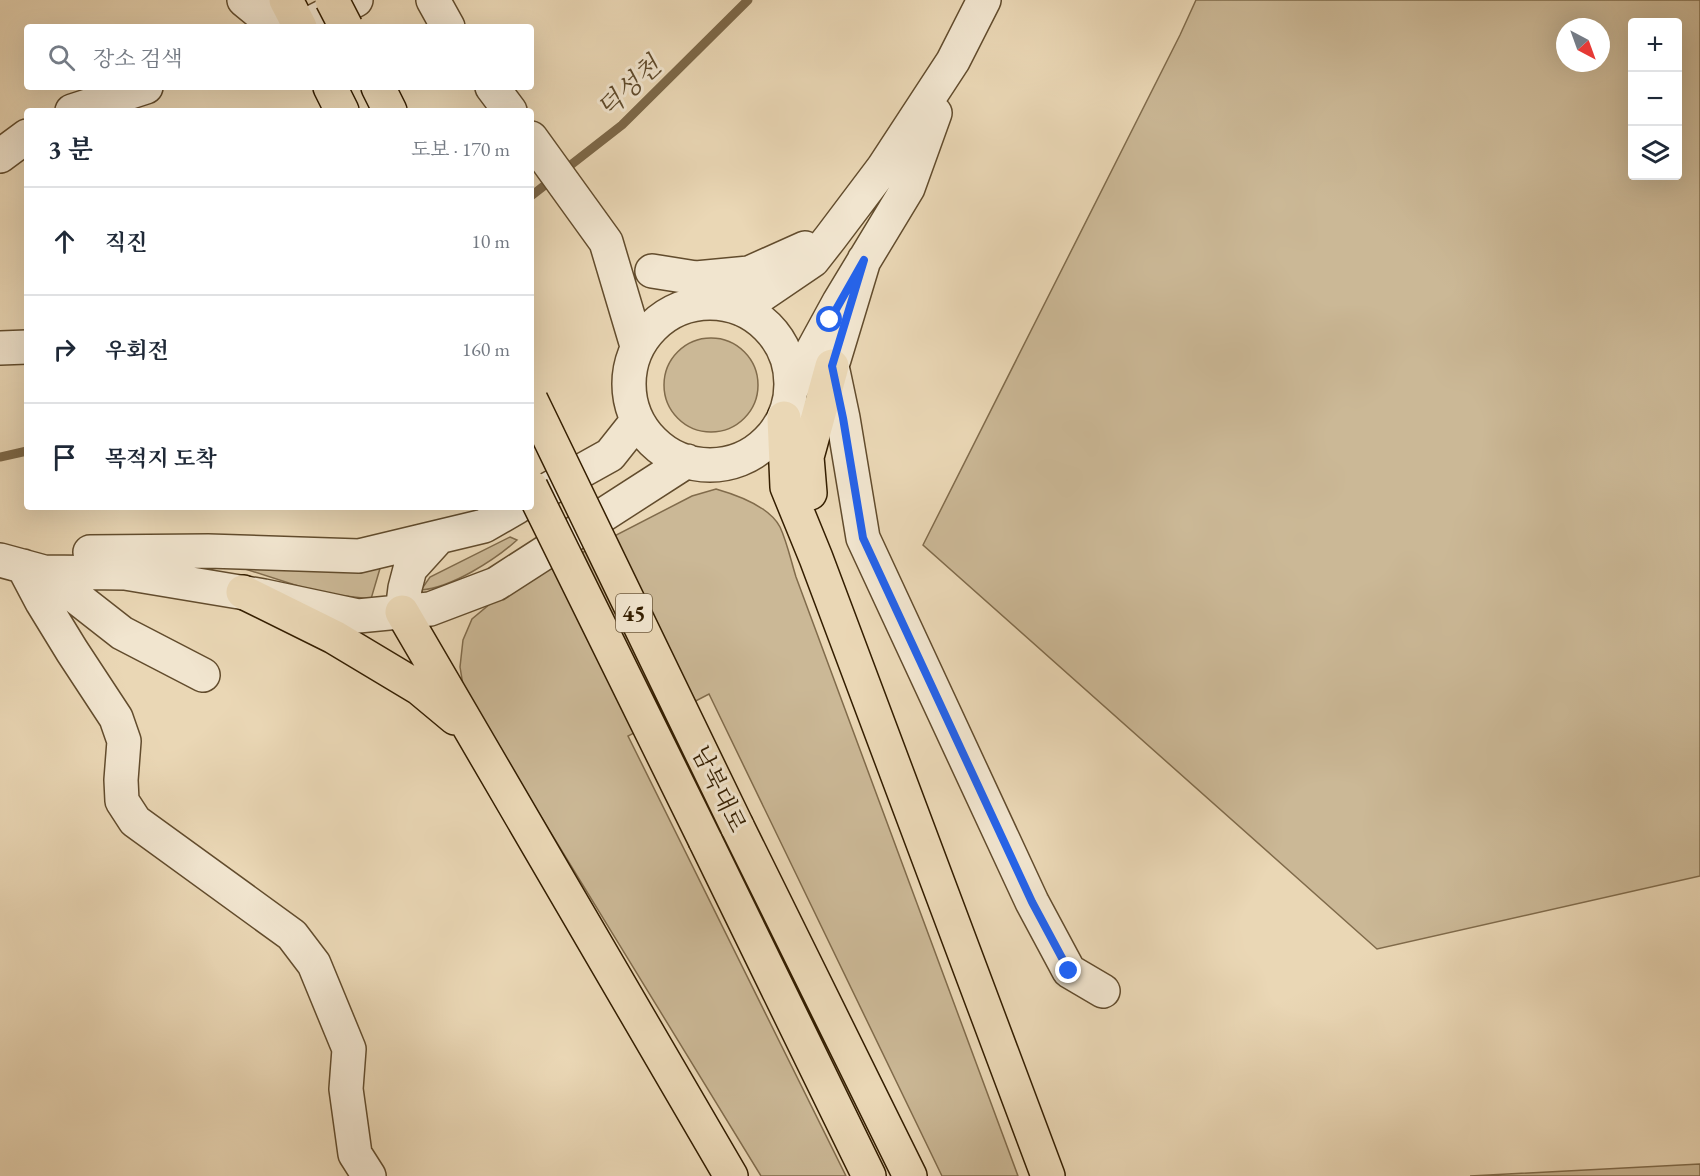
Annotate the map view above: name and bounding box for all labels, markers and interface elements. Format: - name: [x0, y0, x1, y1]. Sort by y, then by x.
- north arrow: [1556, 18, 1610, 72]
- map controls: [1628, 18, 1682, 180]
- button: +: [1628, 18, 1682, 72]
- search box: [24, 24, 534, 90]
- icon: search: [45, 41, 78, 74]
- text: 장소 검색: [93, 44, 182, 73]
- water label: 덕성천: [590, 48, 670, 125]
- button: −: [1628, 72, 1682, 126]
- button: layers: [1628, 126, 1682, 180]
- text: 3 분: [48, 132, 93, 166]
- text: 도보 · 170 m: [411, 136, 510, 162]
- icon: ahead: [48, 225, 81, 258]
- text: 직진: [105, 228, 148, 257]
- text: 10 m: [471, 228, 510, 254]
- route start: [816, 306, 842, 332]
- icon: right: [48, 333, 81, 366]
- text: 우회전: [105, 336, 169, 365]
- text: 160 m: [462, 336, 510, 362]
- icon: arrive: [48, 441, 81, 474]
- text: 목적지 도착: [105, 444, 216, 473]
- road number: 45: [616, 594, 652, 632]
- street label: 남북대로: [685, 740, 754, 837]
- route end: [1055, 957, 1081, 983]

